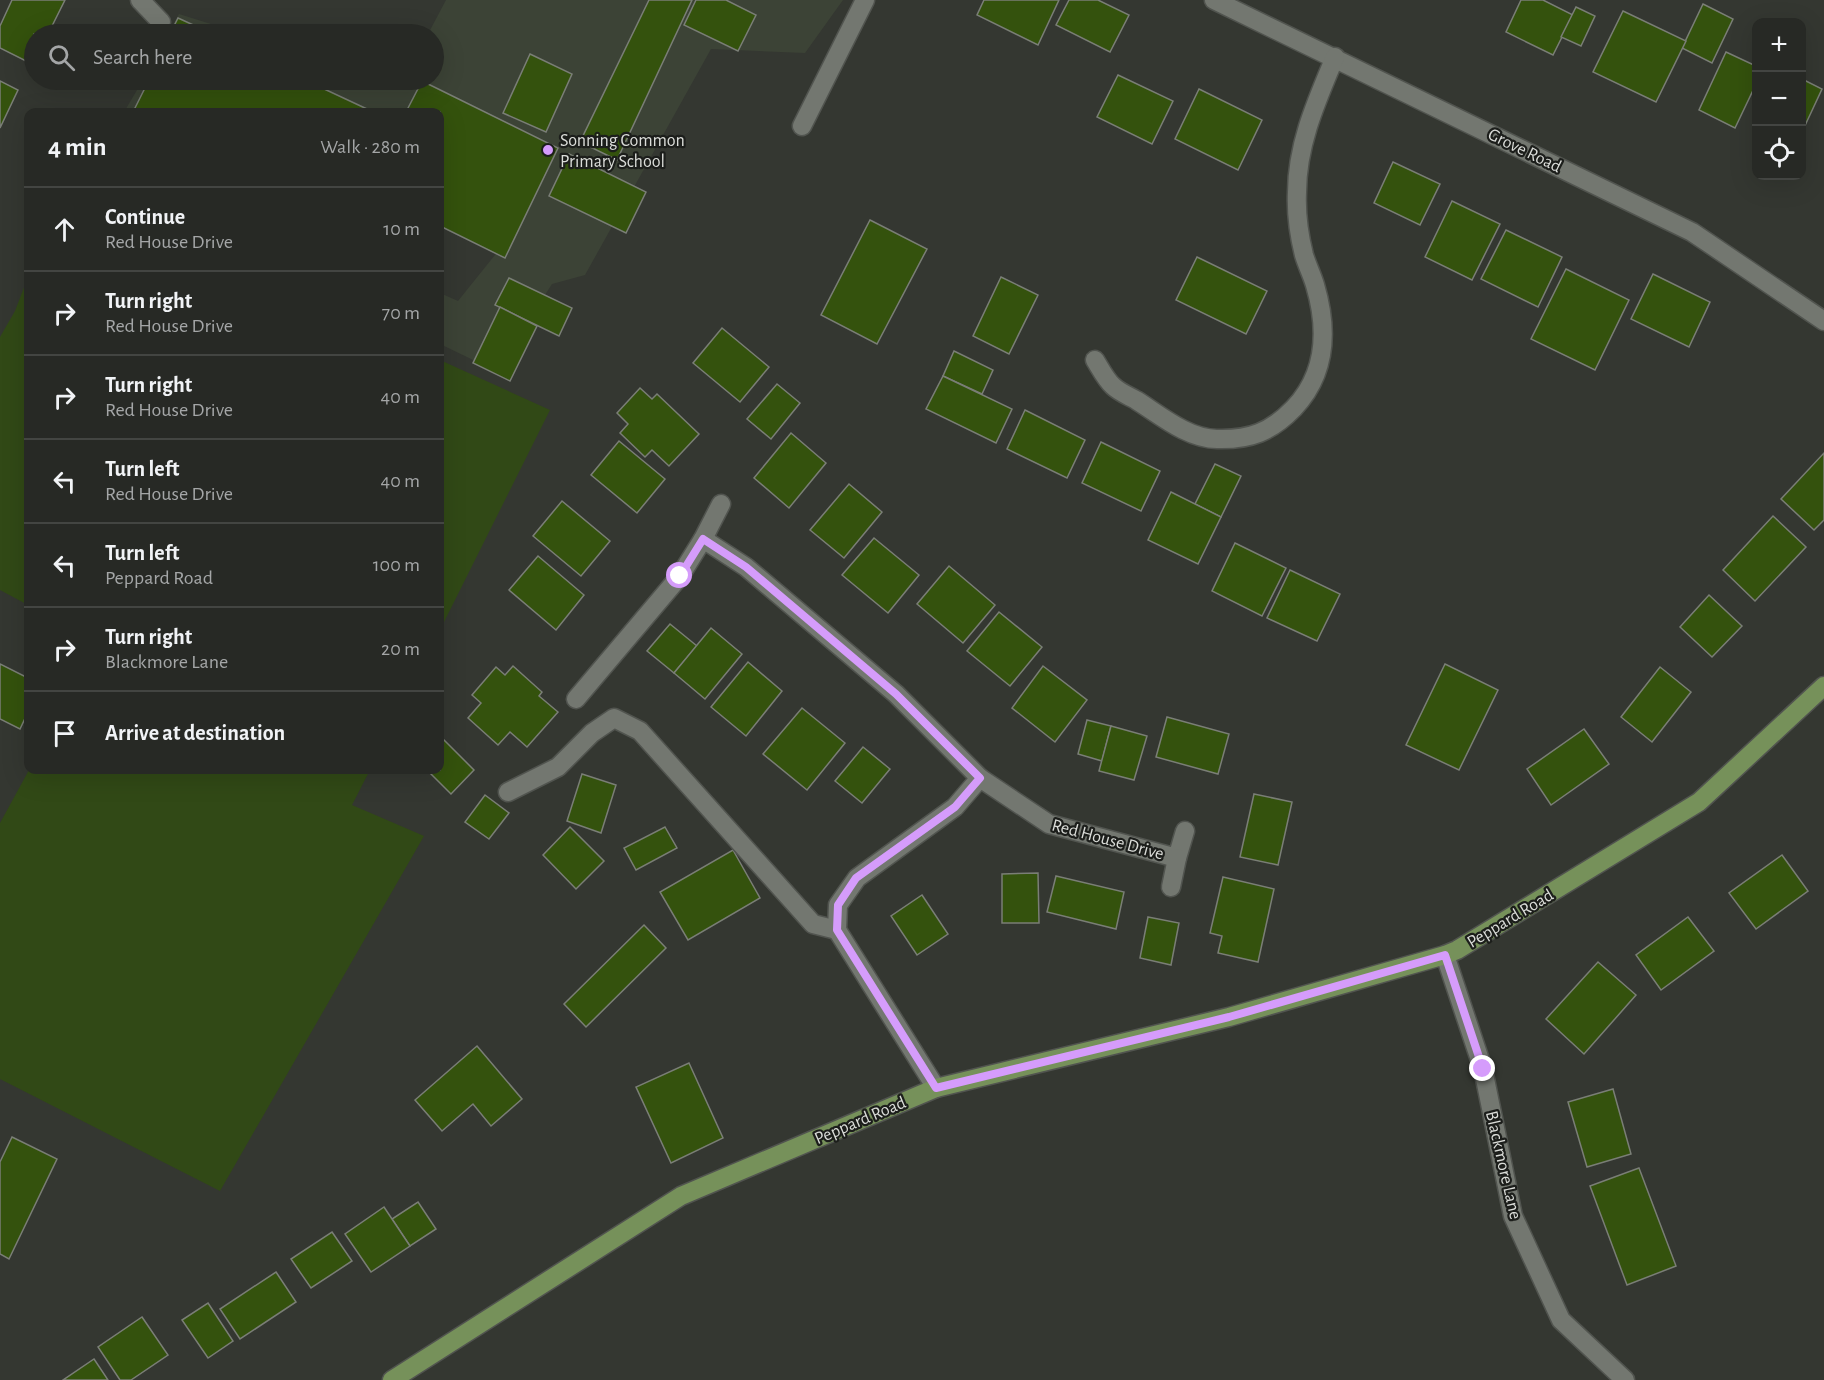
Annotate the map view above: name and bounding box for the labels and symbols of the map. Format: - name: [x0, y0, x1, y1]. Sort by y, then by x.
- street label: Grove Road: [1485, 125, 1564, 176]
- place label: Sonning Common Primary School: [560, 132, 685, 171]
- marker: Sonning Common Primary School: [541, 143, 555, 157]
- route start: [666, 562, 692, 588]
- street label: Red House Drive: [1050, 816, 1166, 864]
- street label: Peppard Road: [1464, 886, 1557, 952]
- route end: [1469, 1055, 1495, 1081]
- street label: Peppard Road: [812, 1094, 909, 1148]
- street label: Blackmore Lane: [1482, 1109, 1524, 1221]

